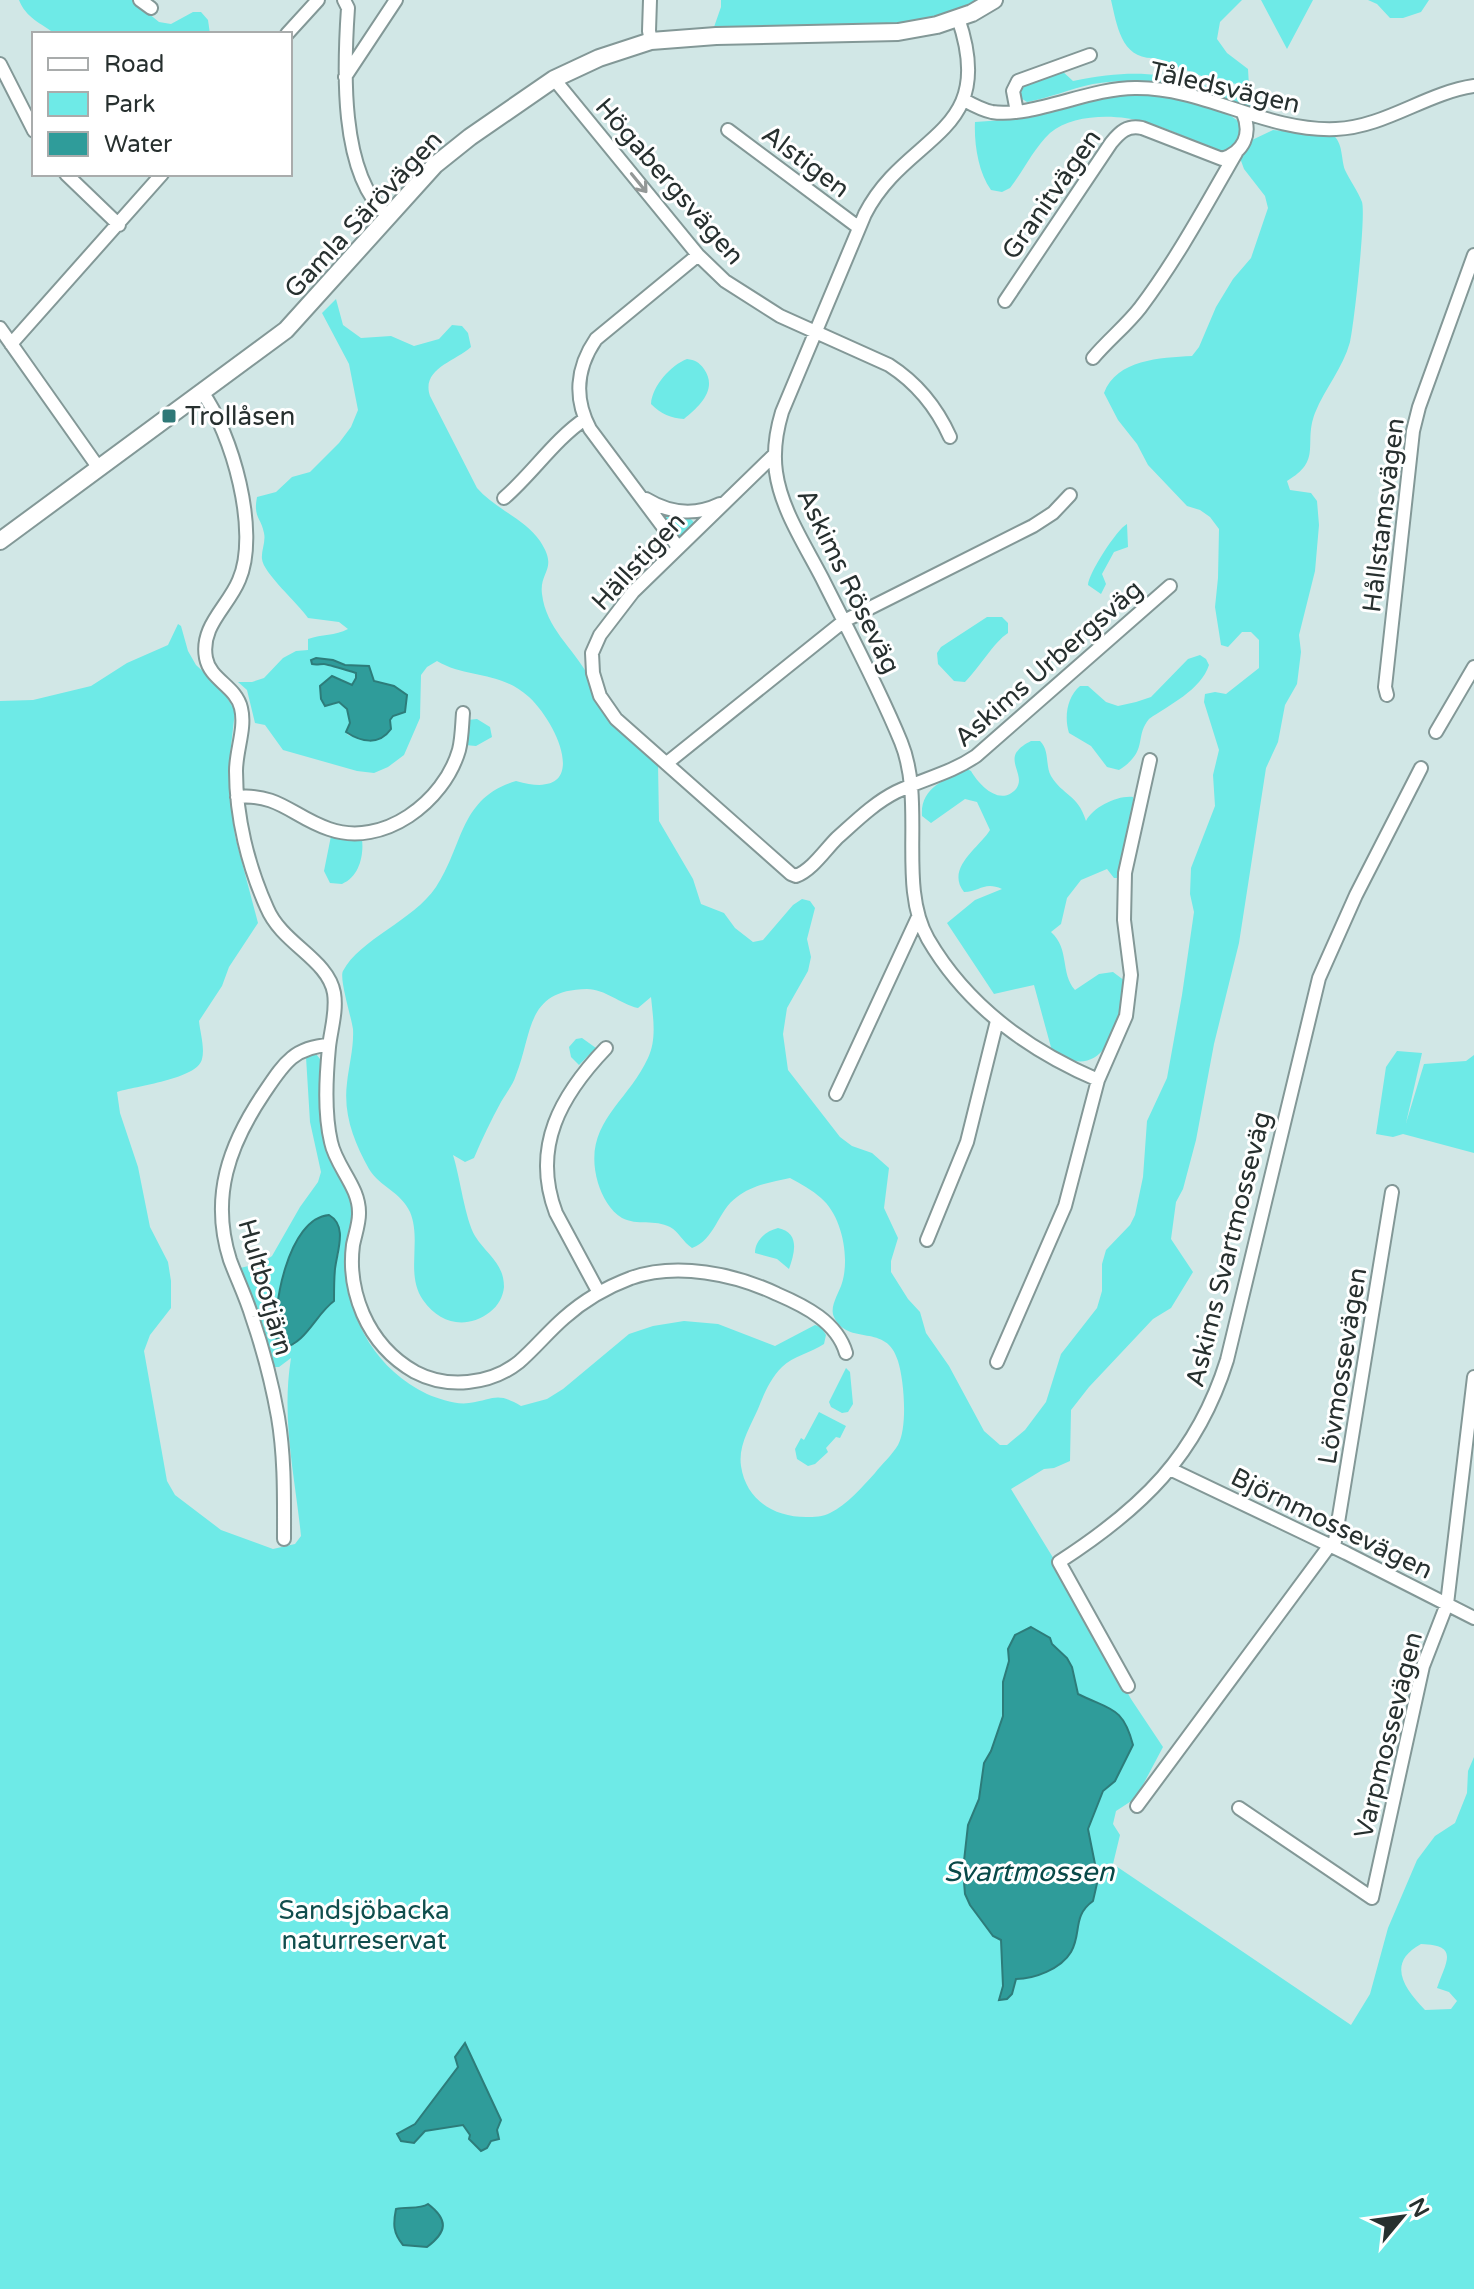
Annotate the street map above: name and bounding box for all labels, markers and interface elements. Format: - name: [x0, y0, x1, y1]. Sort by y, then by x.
- legend: [32, 32, 292, 176]
- text: Road: [104, 50, 164, 79]
- street label: Tåledsvägen: [1147, 55, 1303, 120]
- text: Park: [104, 90, 155, 119]
- street label: Högabergsvägen: [589, 92, 750, 271]
- street label: Alstigen: [756, 118, 856, 204]
- street label: Granitvägen: [995, 123, 1108, 265]
- street label: Gamla Särövägen: [278, 124, 449, 304]
- text: Water: [104, 130, 173, 159]
- one-way arrow: [630, 172, 648, 193]
- place label: Trollåsen: [185, 401, 295, 432]
- marker: Trollåsen: [160, 407, 178, 425]
- street label: Hållstamsvägen: [1356, 416, 1411, 614]
- street label: Askims Röseväg: [790, 484, 907, 679]
- street label: Hällstigen: [585, 506, 692, 617]
- street label: Askims Urbergsväg: [948, 573, 1149, 753]
- street label: Askims Svartmosseväg: [1179, 1108, 1278, 1390]
- street label: Hultbotjärn: [231, 1215, 300, 1359]
- street label: Lövmossevägen: [1312, 1265, 1373, 1467]
- street label: Björnmossevägen: [1226, 1461, 1438, 1586]
- street label: Varpmossevägen: [1348, 1629, 1429, 1842]
- water label: Svartmossen: [944, 1855, 1115, 1889]
- park label: Sandsjöbacka naturreservat: [278, 1895, 450, 1956]
- north arrow: [1362, 2177, 1442, 2257]
- text: N: [1403, 2194, 1434, 2222]

